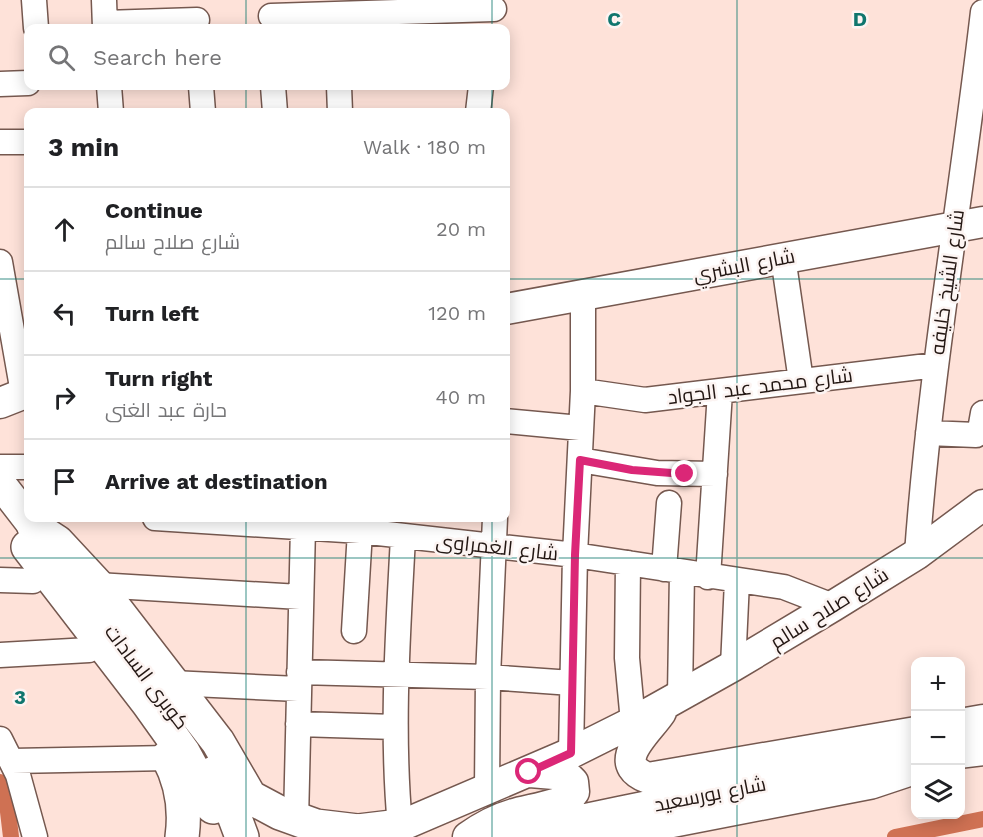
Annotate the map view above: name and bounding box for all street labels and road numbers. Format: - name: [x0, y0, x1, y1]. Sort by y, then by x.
- street label: شارع الشيخ خليفه: [925, 208, 971, 356]
- street label: شارع البشري: [691, 243, 798, 291]
- street label: شارع محمد عبد الجواد: [666, 363, 854, 411]
- street label: شارع الغمراوى: [434, 529, 559, 567]
- street label: شارع صلاح سالم: [765, 562, 894, 656]
- street label: كوبرى السادات: [99, 620, 194, 735]
- street label: شارع بورسعيد: [652, 771, 768, 819]

